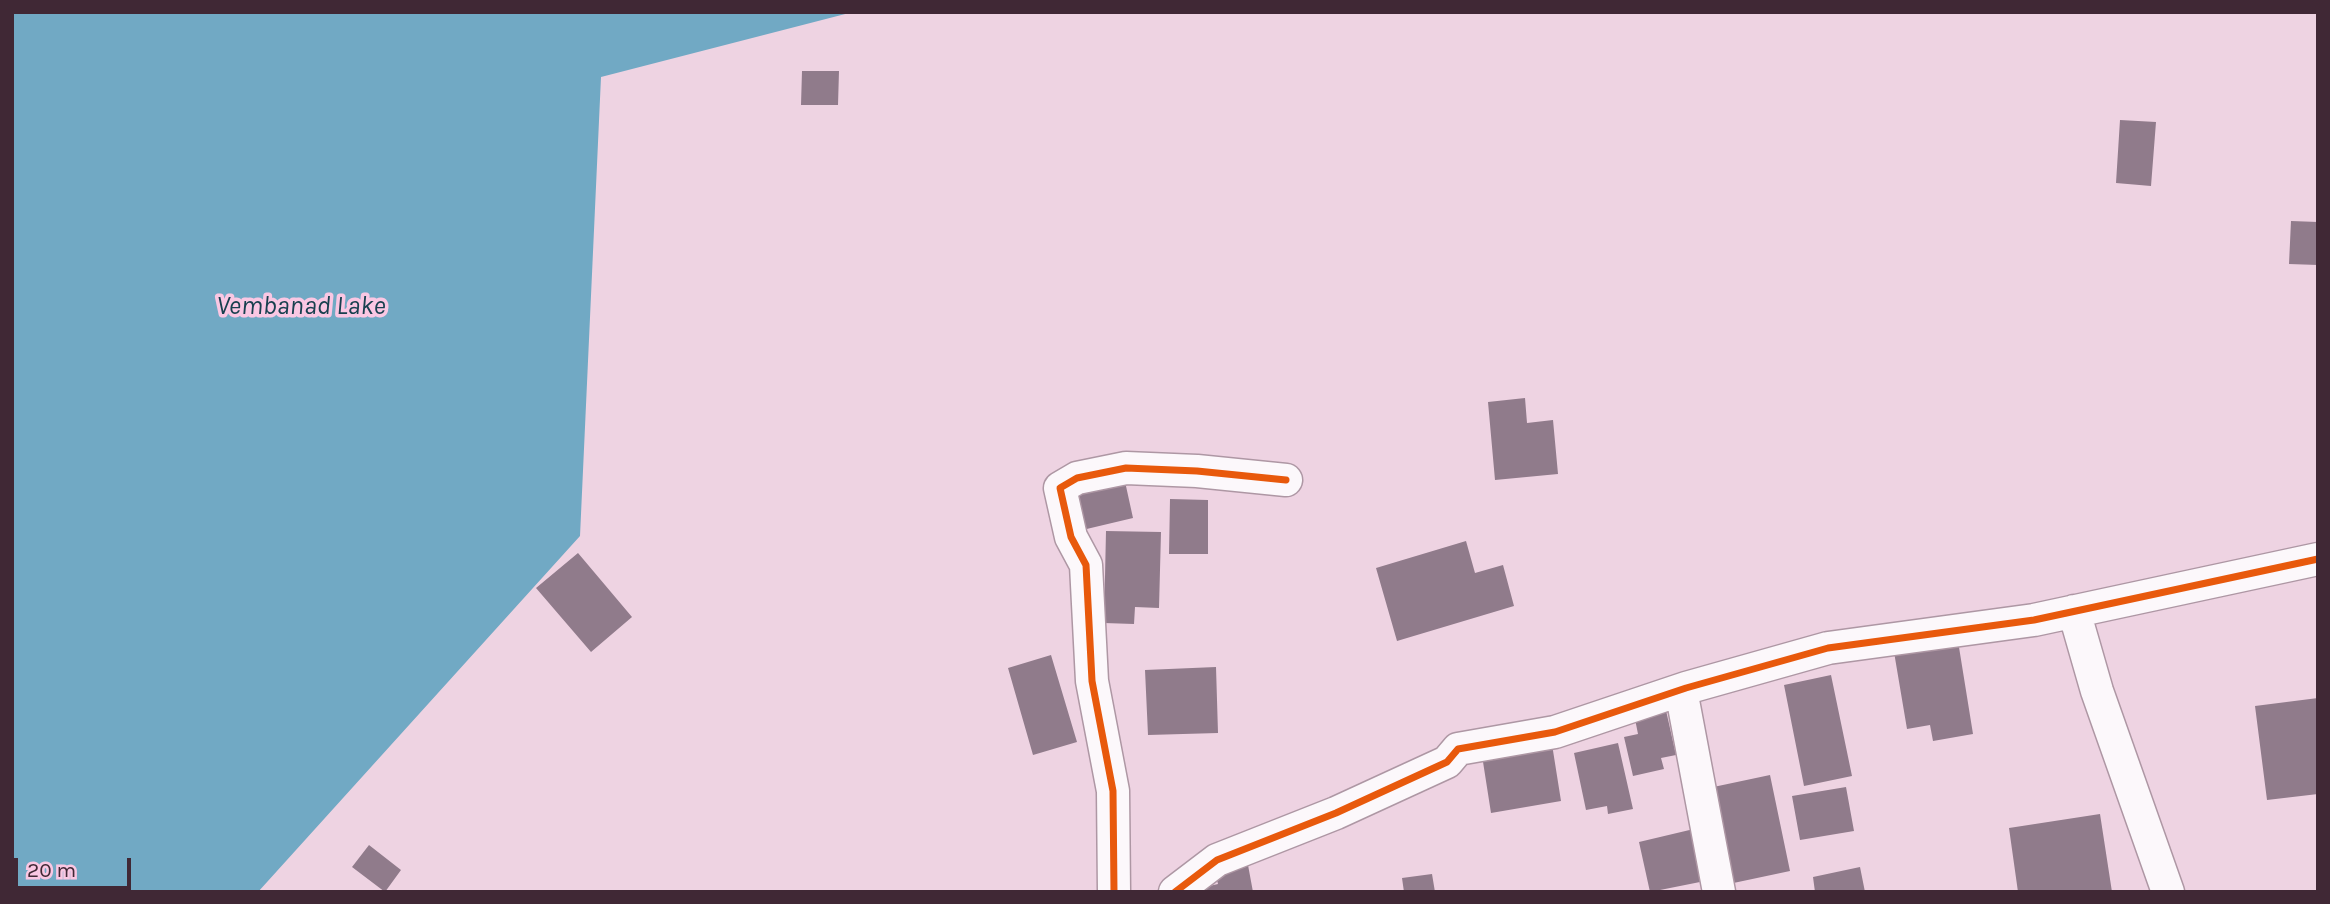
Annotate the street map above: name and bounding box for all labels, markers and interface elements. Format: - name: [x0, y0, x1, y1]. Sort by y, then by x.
- water label: Vembanad Lake: [216, 291, 386, 323]
- scale bar: [18, 844, 135, 888]
- text: 20 m: [27, 858, 76, 882]

